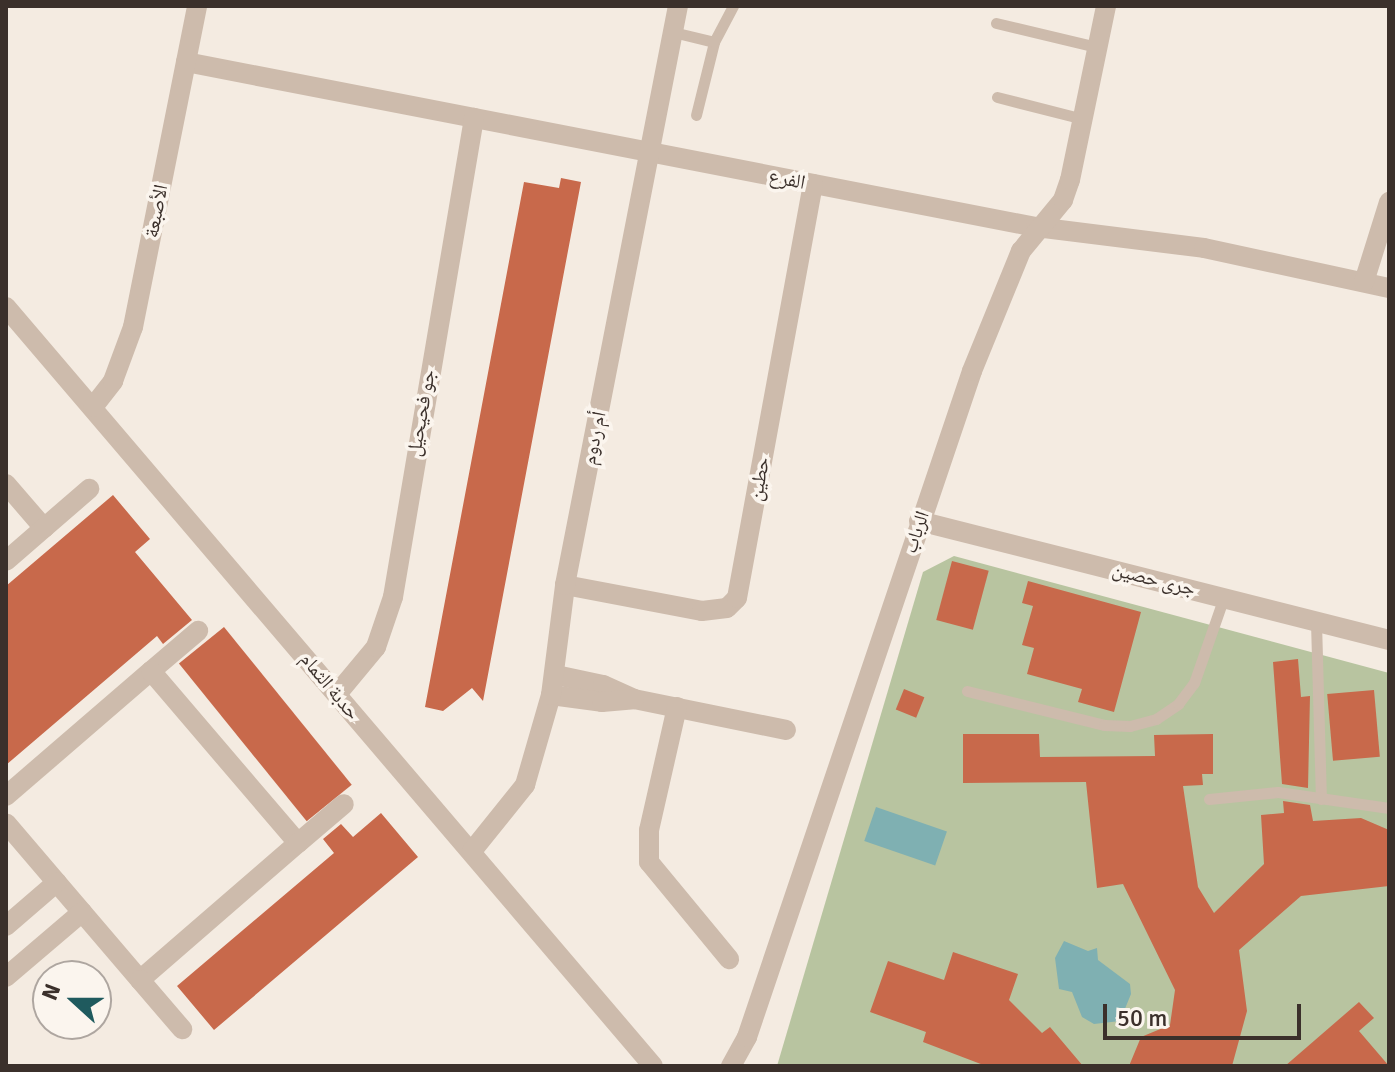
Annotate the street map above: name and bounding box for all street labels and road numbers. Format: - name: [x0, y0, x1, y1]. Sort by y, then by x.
- street label: الفرع: [767, 164, 807, 194]
- street label: الأصبعة: [139, 182, 173, 240]
- street label: جو فحيحيل: [402, 368, 440, 458]
- street label: أم ردوم: [577, 409, 611, 467]
- street label: حطين: [743, 455, 775, 503]
- street label: الرباب: [898, 508, 934, 556]
- street label: جرى حصين: [1110, 557, 1198, 601]
- street label: حدبة الثمام: [295, 647, 365, 725]

